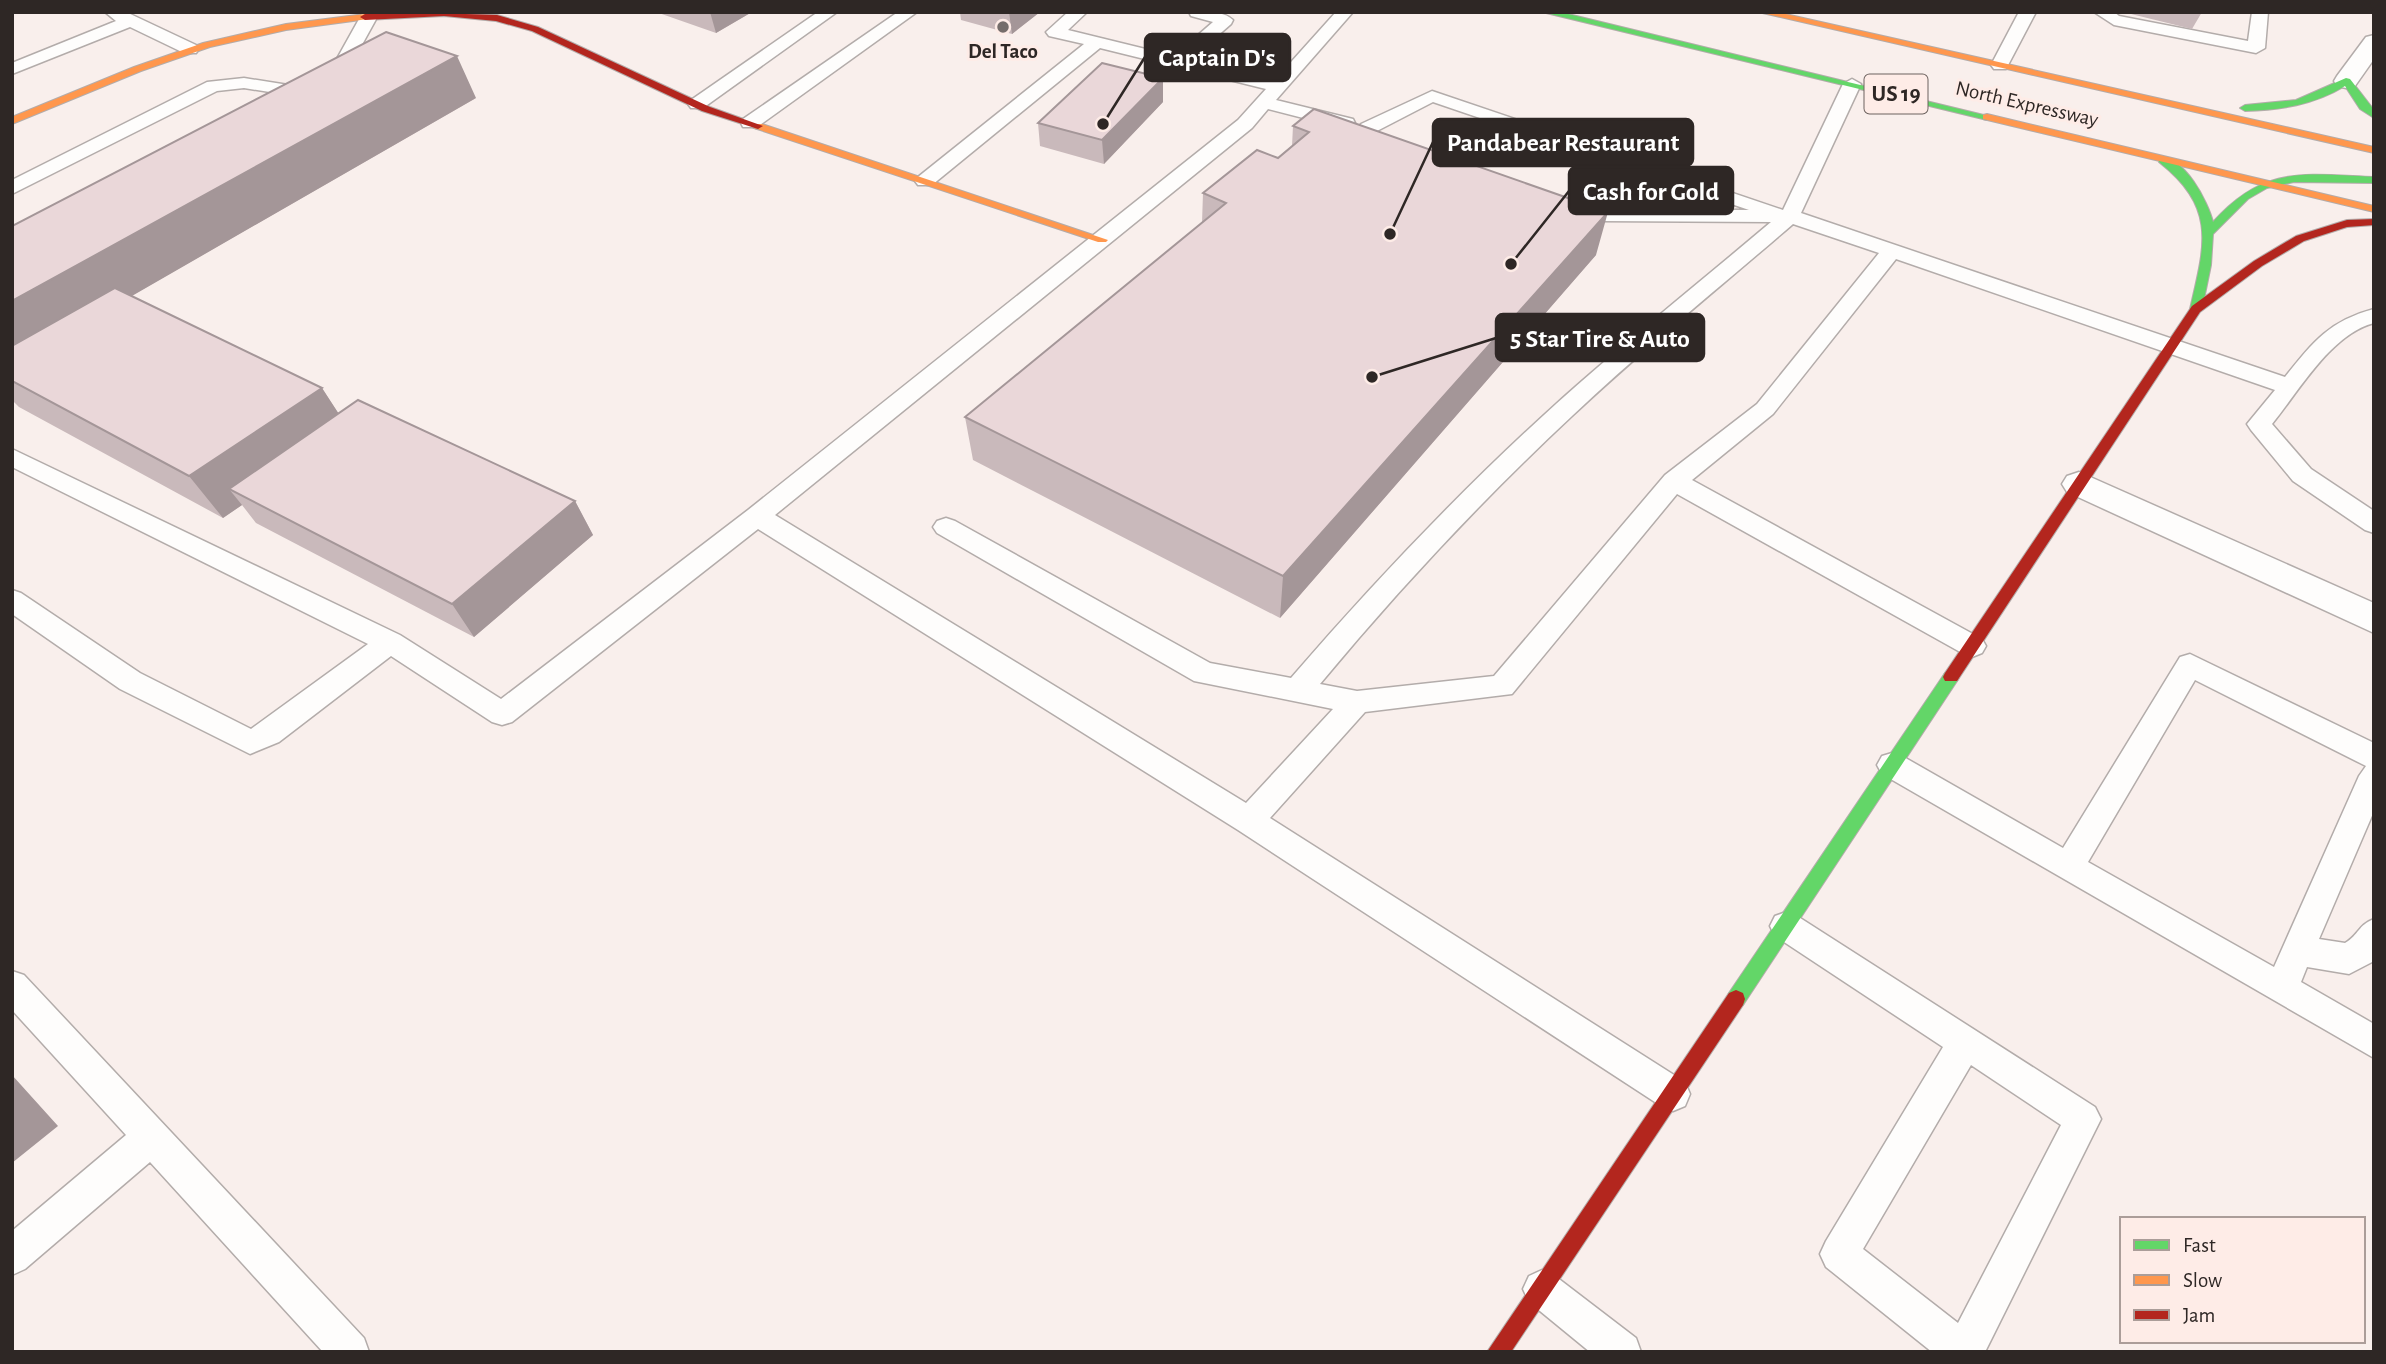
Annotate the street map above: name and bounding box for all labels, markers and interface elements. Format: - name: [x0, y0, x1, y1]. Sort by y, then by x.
- marker: Del Taco: [995, 19, 1011, 35]
- callout: Captain D's: [1145, 34, 1290, 81]
- place label: Del Taco: [968, 41, 1038, 62]
- text: Captain D's: [1158, 45, 1276, 71]
- road number: US 19: [1864, 74, 1927, 114]
- street label: North Expressway: [1954, 77, 2100, 131]
- callout: Pandabear Restaurant: [1433, 119, 1693, 166]
- text: Pandabear Restaurant: [1447, 130, 1679, 156]
- callout: Cash for Gold: [1569, 167, 1733, 214]
- text: Cash for Gold: [1583, 179, 1719, 205]
- callout: 5 Star Tire & Auto: [1496, 314, 1704, 361]
- text: 5 Star Tire & Auto: [1510, 326, 1690, 352]
- legend: [2120, 1217, 2365, 1343]
- text: Fast: [2183, 1235, 2216, 1256]
- text: Slow: [2183, 1270, 2222, 1291]
- text: Jam: [2183, 1305, 2215, 1326]

